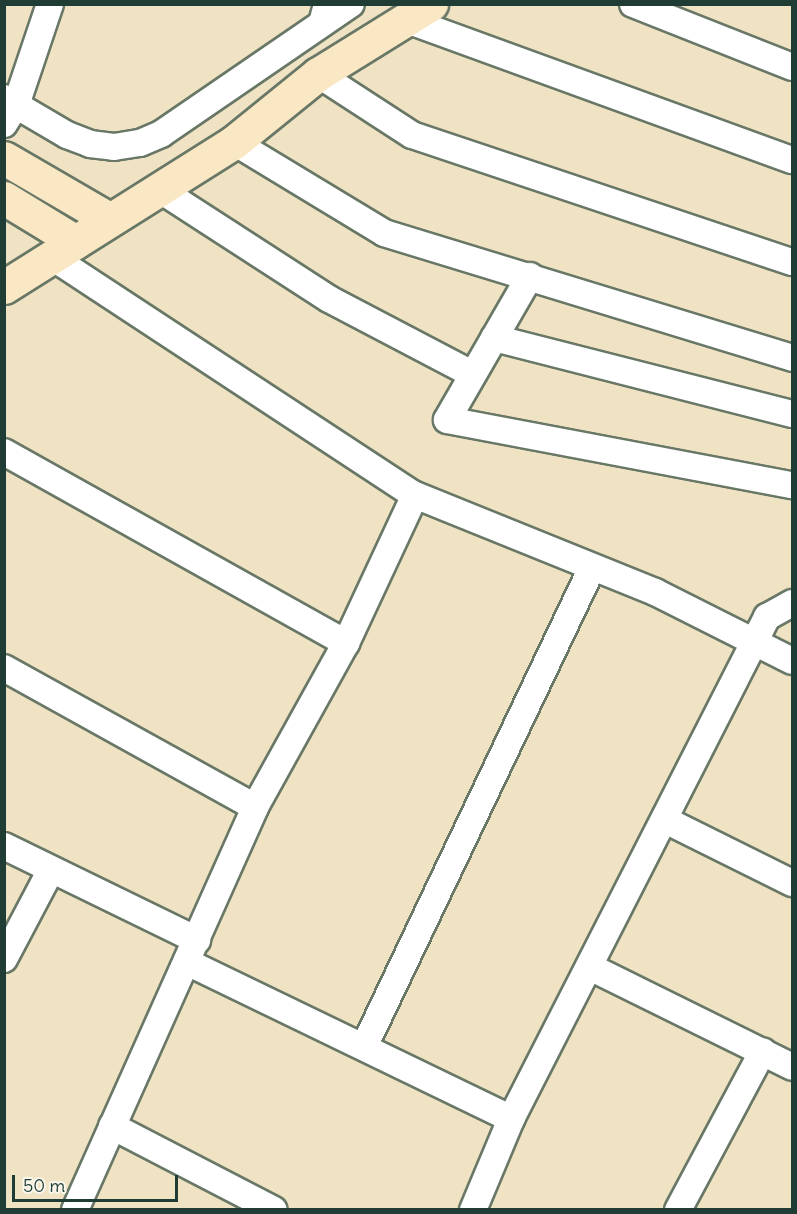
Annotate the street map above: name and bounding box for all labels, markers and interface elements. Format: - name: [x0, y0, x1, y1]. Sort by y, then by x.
- scale bar: [15, 1163, 182, 1201]
- text: 50 m: [23, 1174, 65, 1197]

